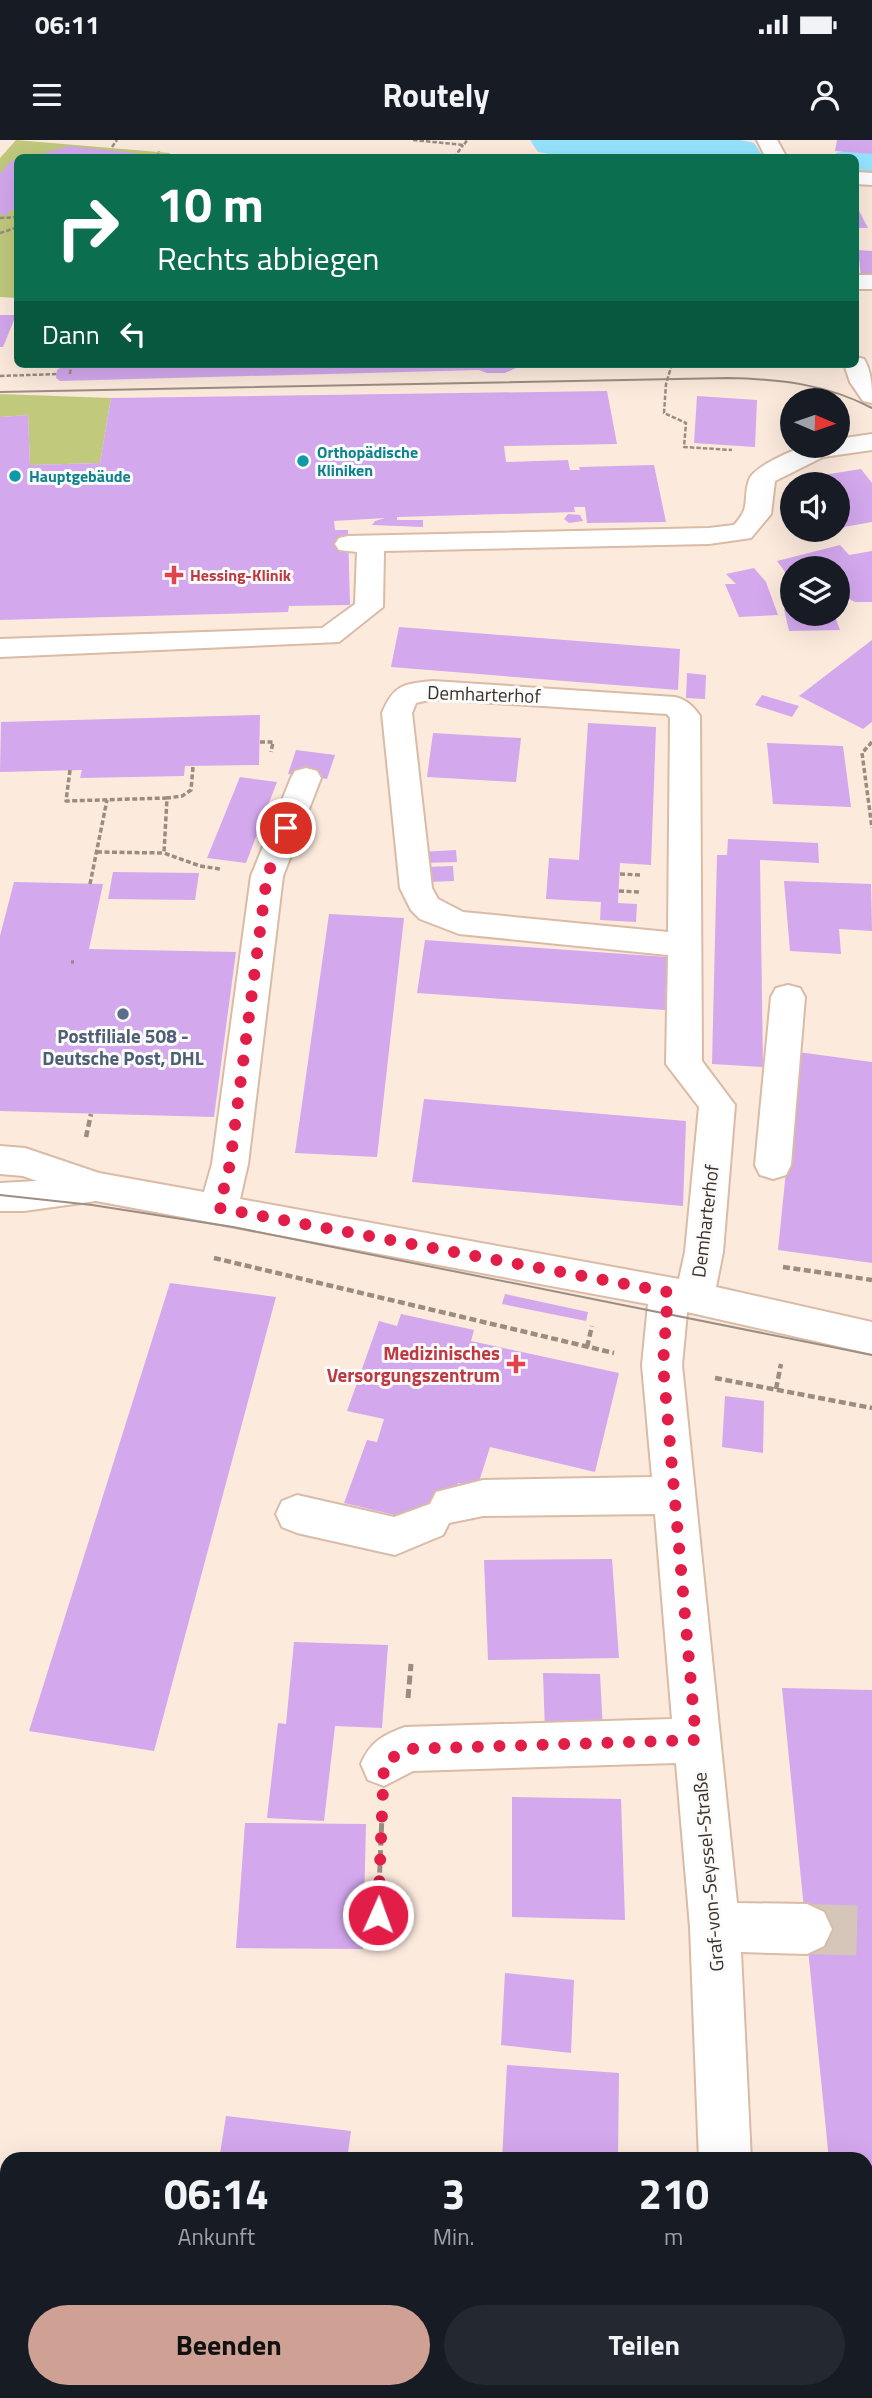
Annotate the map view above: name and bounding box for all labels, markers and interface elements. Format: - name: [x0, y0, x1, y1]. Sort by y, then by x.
- text: 06:11: [35, 5, 100, 44]
- text: Routely: [383, 71, 489, 119]
- icon: menu: [28, 76, 66, 114]
- icon: person: [806, 76, 844, 114]
- text: 10 m: [157, 166, 264, 241]
- icon: right: [42, 182, 133, 273]
- text: Rechts abbiegen: [157, 234, 379, 282]
- text: Dann: [42, 315, 100, 354]
- icon: left: [114, 315, 152, 353]
- north arrow: [780, 388, 850, 458]
- map controls: [780, 388, 850, 626]
- place label: Orthopädische Kliniken: [317, 440, 418, 482]
- marker: Orthopädische Kliniken: [295, 453, 311, 469]
- place label: Hauptgebäude: [29, 464, 131, 488]
- marker: Hauptgebäude: [7, 468, 23, 484]
- button: sound: [780, 472, 850, 542]
- button: layers: [780, 556, 850, 626]
- place label: Hessing-Klinik: [190, 563, 292, 587]
- marker: Hessing-Klinik: [164, 565, 184, 585]
- street label: Demharterhof: [427, 677, 542, 710]
- pin: [256, 798, 316, 858]
- icon: arrive: [267, 809, 305, 847]
- marker: Postfiliale 508 - Deutsche Post, DHL: [115, 1006, 131, 1022]
- place label: Postfiliale 508 - Deutsche Post, DHL: [42, 1021, 204, 1072]
- street label: Demharterhof: [683, 1162, 726, 1279]
- place label: Medizinisches Versorgungszentrum: [327, 1338, 500, 1389]
- marker: Medizinisches Versorgungszentrum: [506, 1354, 526, 1374]
- street label: Graf-von-Seyssel-Straße: [684, 1771, 731, 1973]
- position arrow: [341, 1878, 415, 1952]
- text: 06:14: [164, 2161, 269, 2225]
- text: 3: [442, 2161, 465, 2225]
- text: 210: [638, 2161, 709, 2225]
- text: Ankunft: [178, 2219, 255, 2254]
- text: Min.: [433, 2219, 474, 2254]
- text: m: [664, 2219, 683, 2254]
- button: Beenden: [28, 2305, 430, 2385]
- button: Teilen: [444, 2305, 845, 2385]

